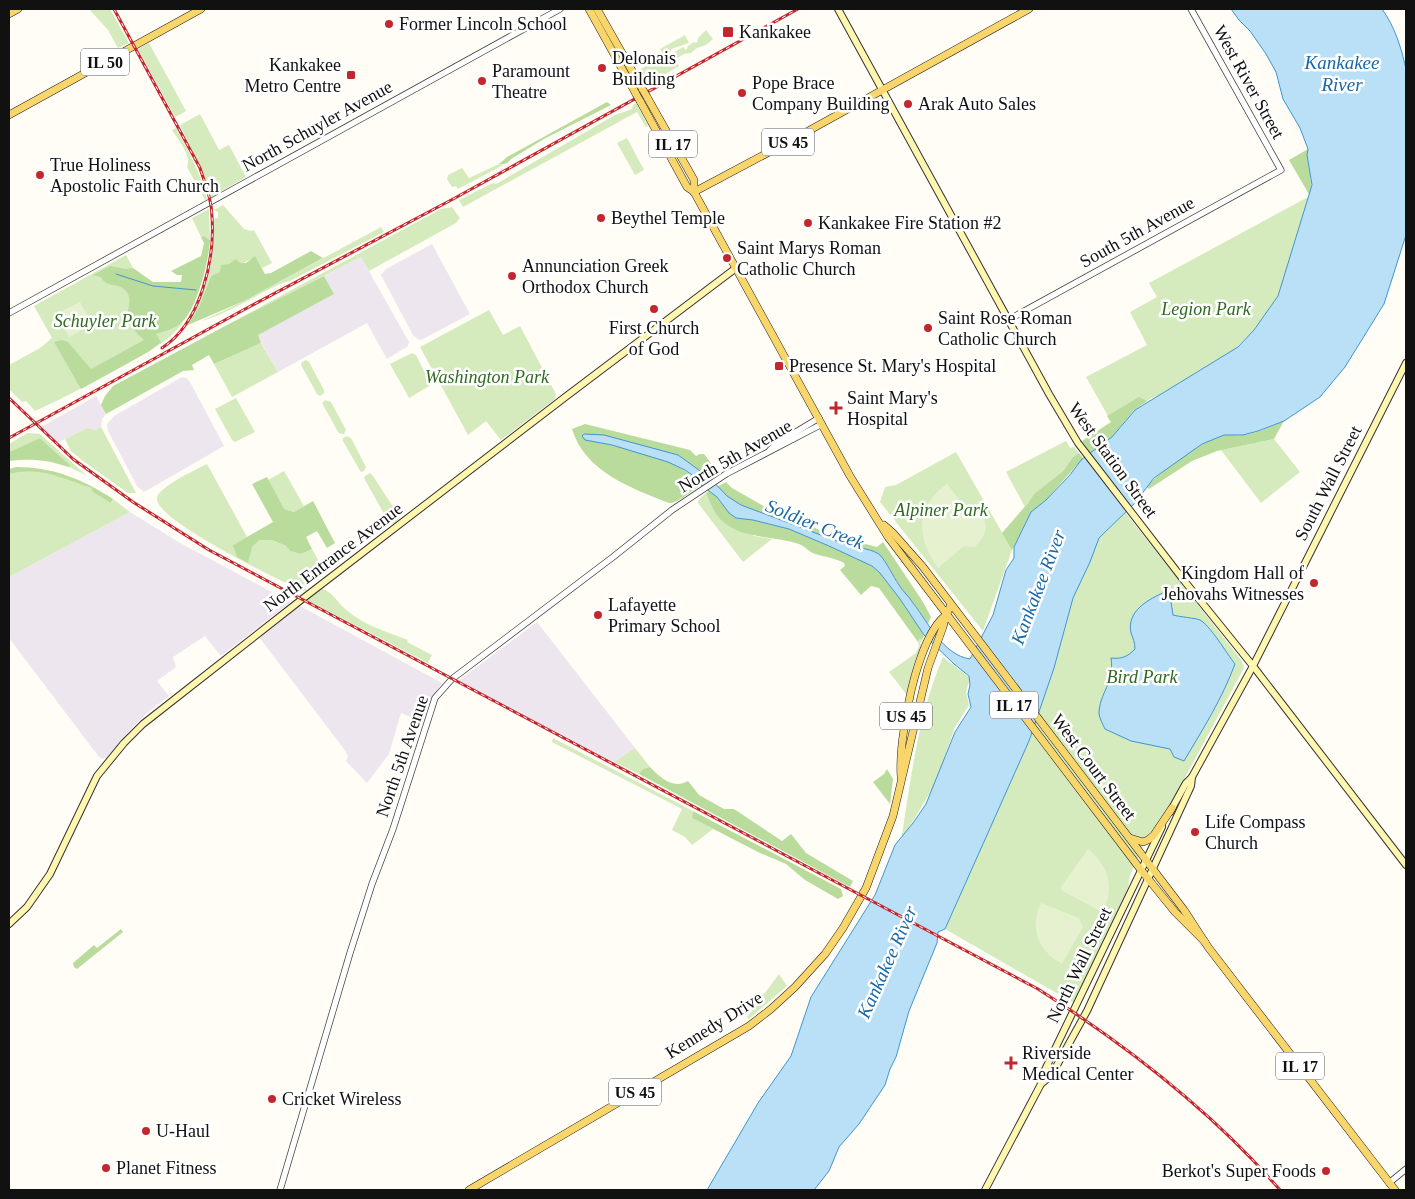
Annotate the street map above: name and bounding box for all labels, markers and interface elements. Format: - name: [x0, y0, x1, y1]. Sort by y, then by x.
- place label: Former Lincoln School: [399, 14, 567, 34]
- marker: Former Lincoln School: [383, 18, 395, 30]
- place label: Kankakee: [739, 22, 811, 42]
- street label: West River Street: [1210, 22, 1288, 142]
- marker: Kankakee: [721, 25, 735, 39]
- road number: IL 50: [81, 48, 129, 76]
- place label: Delonais Building: [612, 48, 676, 89]
- water label: Kankakee River: [1304, 52, 1379, 95]
- place label: Kankakee Metro Centre: [245, 55, 341, 96]
- place label: Paramount Theatre: [492, 61, 570, 102]
- marker: Delonais Building: [596, 62, 608, 74]
- marker: Kankakee Metro Centre: [345, 69, 357, 81]
- place label: Pope Brace Company Building: [752, 73, 890, 114]
- marker: Paramount Theatre: [476, 75, 488, 87]
- street label: North Schuyler Avenue: [238, 76, 396, 176]
- marker: Pope Brace Company Building: [736, 87, 748, 99]
- place label: Arak Auto Sales: [918, 94, 1036, 114]
- marker: Arak Auto Sales: [902, 98, 914, 110]
- road number: US 45: [762, 128, 814, 156]
- road number: IL 17: [649, 130, 697, 158]
- place label: True Holiness Apostolic Faith Church: [50, 155, 219, 196]
- marker: True Holiness Apostolic Faith Church: [34, 169, 46, 181]
- street label: South 5th Avenue: [1076, 192, 1198, 272]
- place label: Beythel Temple: [611, 208, 725, 228]
- marker: Beythel Temple: [595, 212, 607, 224]
- place label: Kankakee Fire Station #2: [818, 213, 1001, 233]
- marker: Kankakee Fire Station #2: [802, 217, 814, 229]
- place label: Saint Marys Roman Catholic Church: [737, 238, 881, 279]
- marker: Saint Marys Roman Catholic Church: [721, 252, 733, 264]
- place label: Annunciation Greek Orthodox Church: [522, 256, 668, 297]
- marker: Annunciation Greek Orthodox Church: [506, 270, 518, 282]
- park label: Legion Park: [1160, 299, 1252, 319]
- marker: First Church of God: [648, 303, 660, 315]
- place label: Saint Rose Roman Catholic Church: [938, 308, 1072, 349]
- park label: Schuyler Park: [54, 311, 157, 331]
- place label: First Church of God: [609, 318, 699, 359]
- marker: Saint Rose Roman Catholic Church: [922, 322, 934, 334]
- place label: Presence St. Mary's Hospital: [789, 356, 996, 376]
- marker: Presence St. Mary's Hospital: [773, 360, 785, 372]
- park label: Washington Park: [425, 367, 550, 387]
- place label: Saint Mary's Hospital: [847, 388, 938, 429]
- street label: West Station Street: [1064, 398, 1162, 522]
- marker: Saint Mary's Hospital: [829, 401, 843, 415]
- street label: North 5th Avenue: [675, 415, 795, 497]
- street label: South Wall Street: [1290, 422, 1366, 544]
- water label: Soldier Creek: [763, 495, 868, 553]
- street label: North Entrance Avenue: [260, 498, 406, 616]
- park label: Alpiner Park: [893, 500, 989, 520]
- water label: Kankakee River: [1006, 526, 1070, 648]
- place label: Kingdom Hall of Jehovahs Witnesses: [1162, 563, 1304, 604]
- marker: Kingdom Hall of Jehovahs Witnesses: [1308, 577, 1320, 589]
- place label: Lafayette Primary School: [608, 595, 721, 636]
- marker: Lafayette Primary School: [592, 609, 604, 621]
- park label: Bird Park: [1107, 667, 1178, 687]
- street label: North 5th Avenue: [372, 692, 432, 820]
- road number: IL 17: [990, 692, 1038, 718]
- road number: US 45: [880, 702, 932, 729]
- street label: West Court Street: [1048, 710, 1140, 824]
- place label: Life Compass Church: [1205, 812, 1306, 853]
- marker: Life Compass Church: [1189, 826, 1201, 838]
- water label: Kankakee River: [852, 902, 921, 1022]
- street label: North Wall Street: [1042, 904, 1116, 1026]
- street label: Kennedy Drive: [662, 987, 766, 1063]
- place label: Riverside Medical Center: [1022, 1043, 1133, 1084]
- road number: IL 17: [1276, 1052, 1324, 1080]
- marker: Riverside Medical Center: [1004, 1056, 1018, 1070]
- road number: US 45: [609, 1078, 661, 1106]
- place label: Cricket Wireless: [282, 1089, 401, 1109]
- marker: Cricket Wireless: [266, 1093, 278, 1105]
- place label: U-Haul: [156, 1121, 210, 1141]
- marker: U-Haul: [140, 1125, 152, 1137]
- place label: Planet Fitness: [116, 1158, 217, 1178]
- place label: Berkot's Super Foods: [1162, 1161, 1316, 1181]
- marker: Planet Fitness: [100, 1162, 112, 1174]
- marker: Berkot's Super Foods: [1320, 1165, 1332, 1177]

